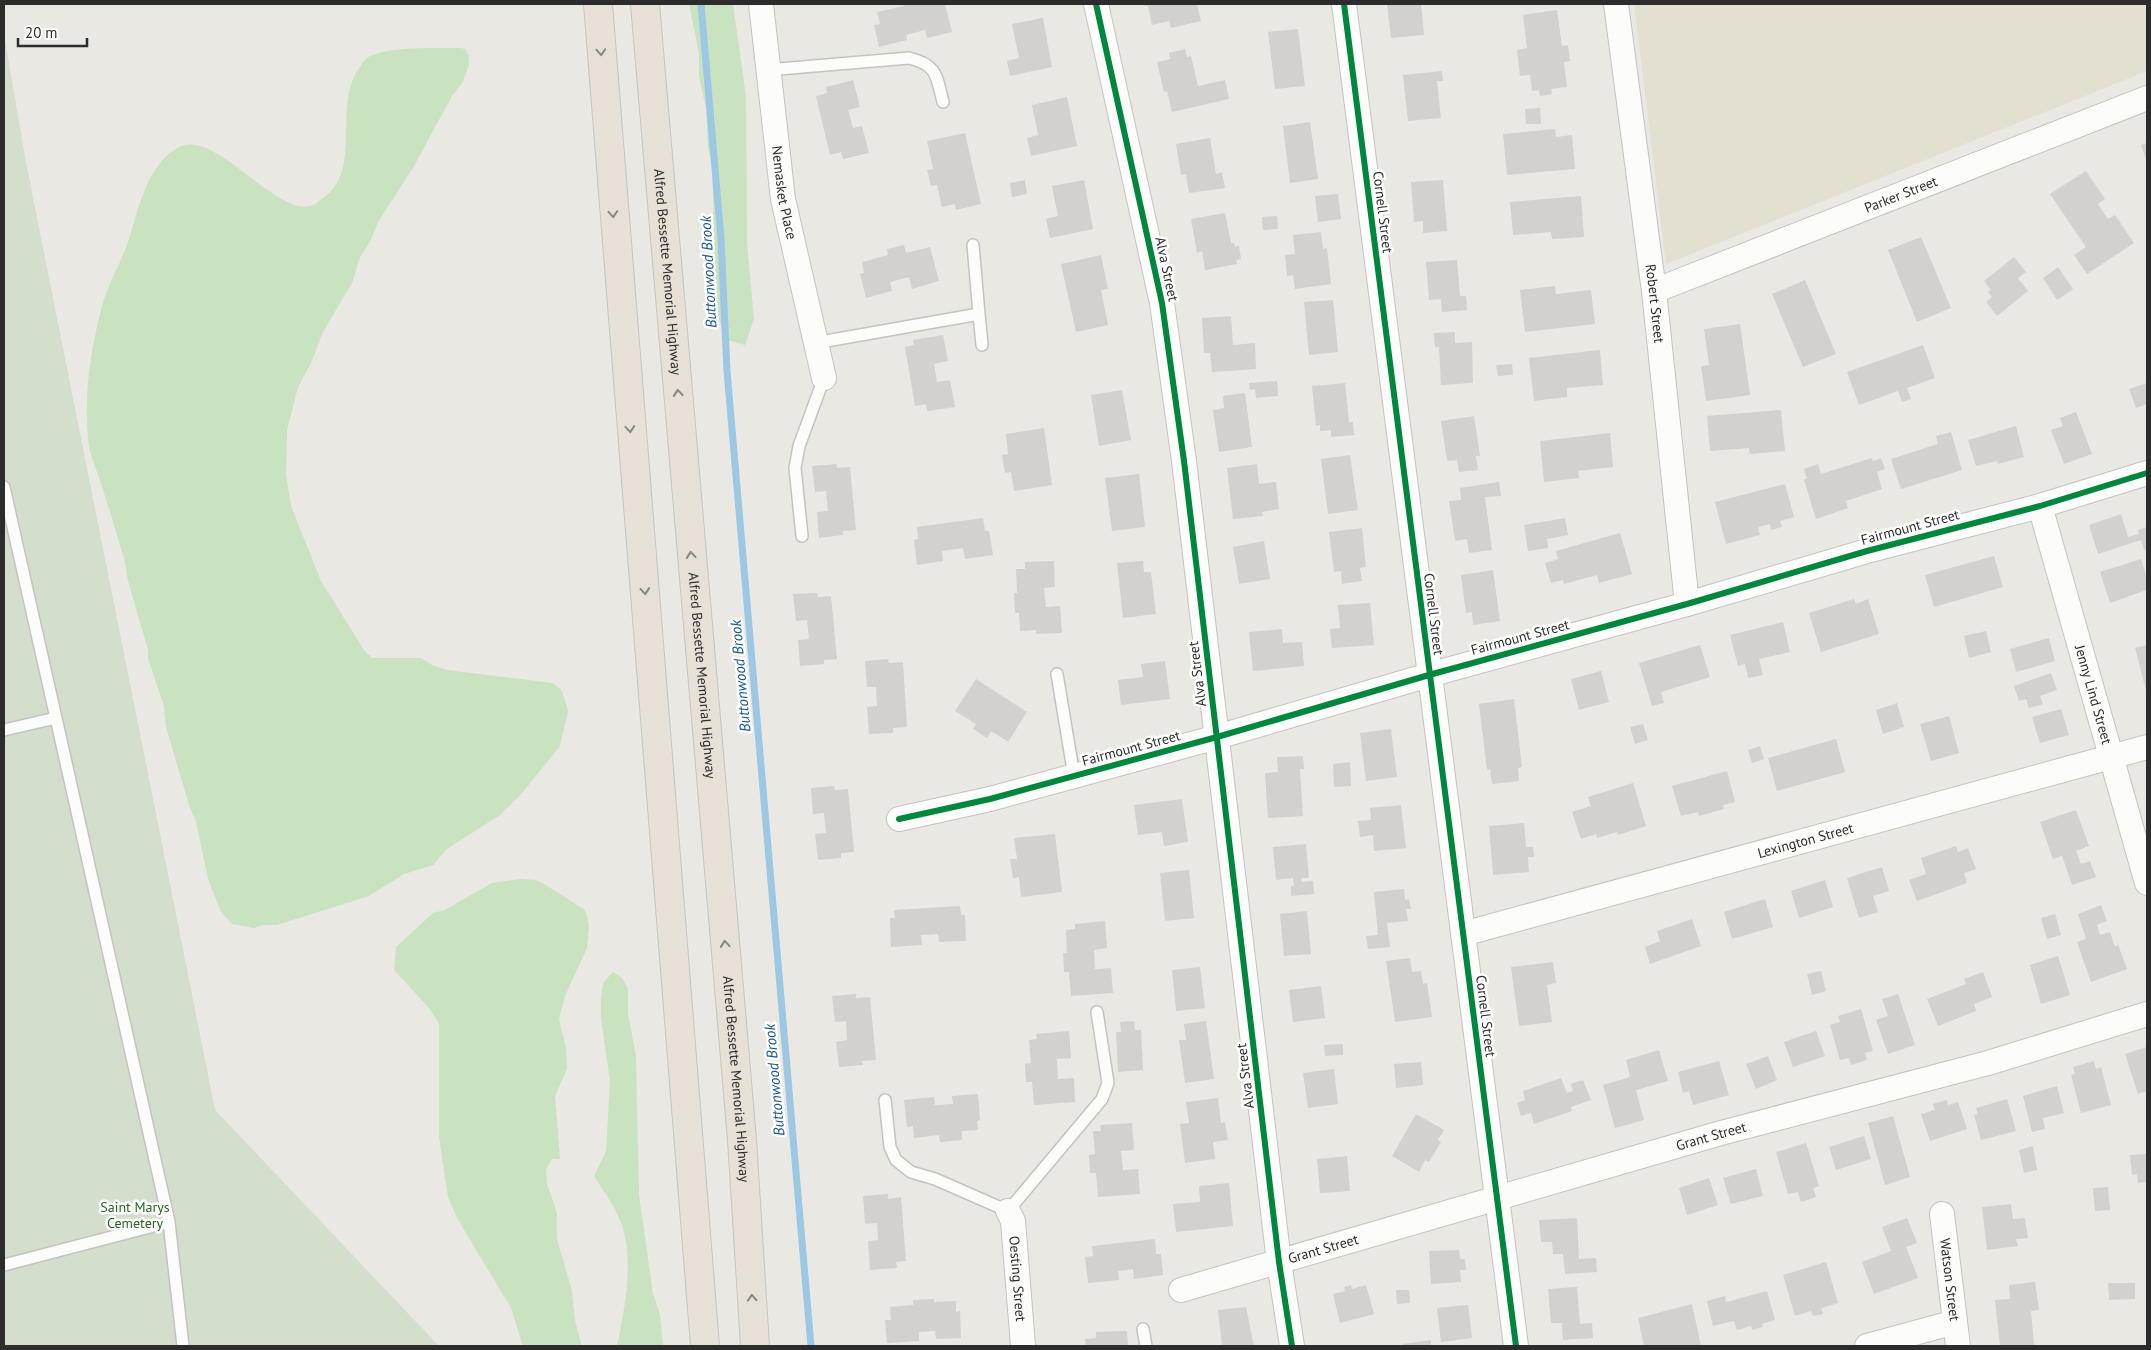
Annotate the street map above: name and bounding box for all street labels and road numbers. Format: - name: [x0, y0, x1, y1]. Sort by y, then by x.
- street label: Nemasket Place: [768, 145, 801, 241]
- street label: Alfred Bessette Memorial Highway: [650, 168, 686, 376]
- street label: Cornell Street: [1369, 170, 1397, 254]
- street label: Parker Street: [1862, 172, 1940, 217]
- street label: Alva Street: [1151, 235, 1183, 303]
- street label: Robert Street: [1642, 263, 1668, 344]
- street label: Fairmount Street: [1859, 505, 1961, 549]
- street label: Alfred Bessette Memorial Highway: [685, 572, 720, 780]
- street label: Cornell Street: [1420, 572, 1448, 656]
- street label: Fairmount Street: [1469, 615, 1571, 659]
- street label: Alva Street: [1184, 640, 1210, 708]
- street label: Jenny Lind Street: [2071, 642, 2116, 746]
- street label: Fairmount Street: [1080, 726, 1182, 770]
- street label: Lexington Street: [1755, 819, 1856, 862]
- street label: Cornell Street: [1472, 974, 1500, 1058]
- street label: Alfred Bessette Memorial Highway: [719, 975, 754, 1183]
- street label: Alva Street: [1232, 1042, 1258, 1110]
- street label: Grant Street: [1674, 1118, 1748, 1155]
- street label: Grant Street: [1286, 1230, 1361, 1267]
- street label: Oesting Street: [1005, 1235, 1030, 1322]
- street label: Watson Street: [1936, 1237, 1964, 1322]

